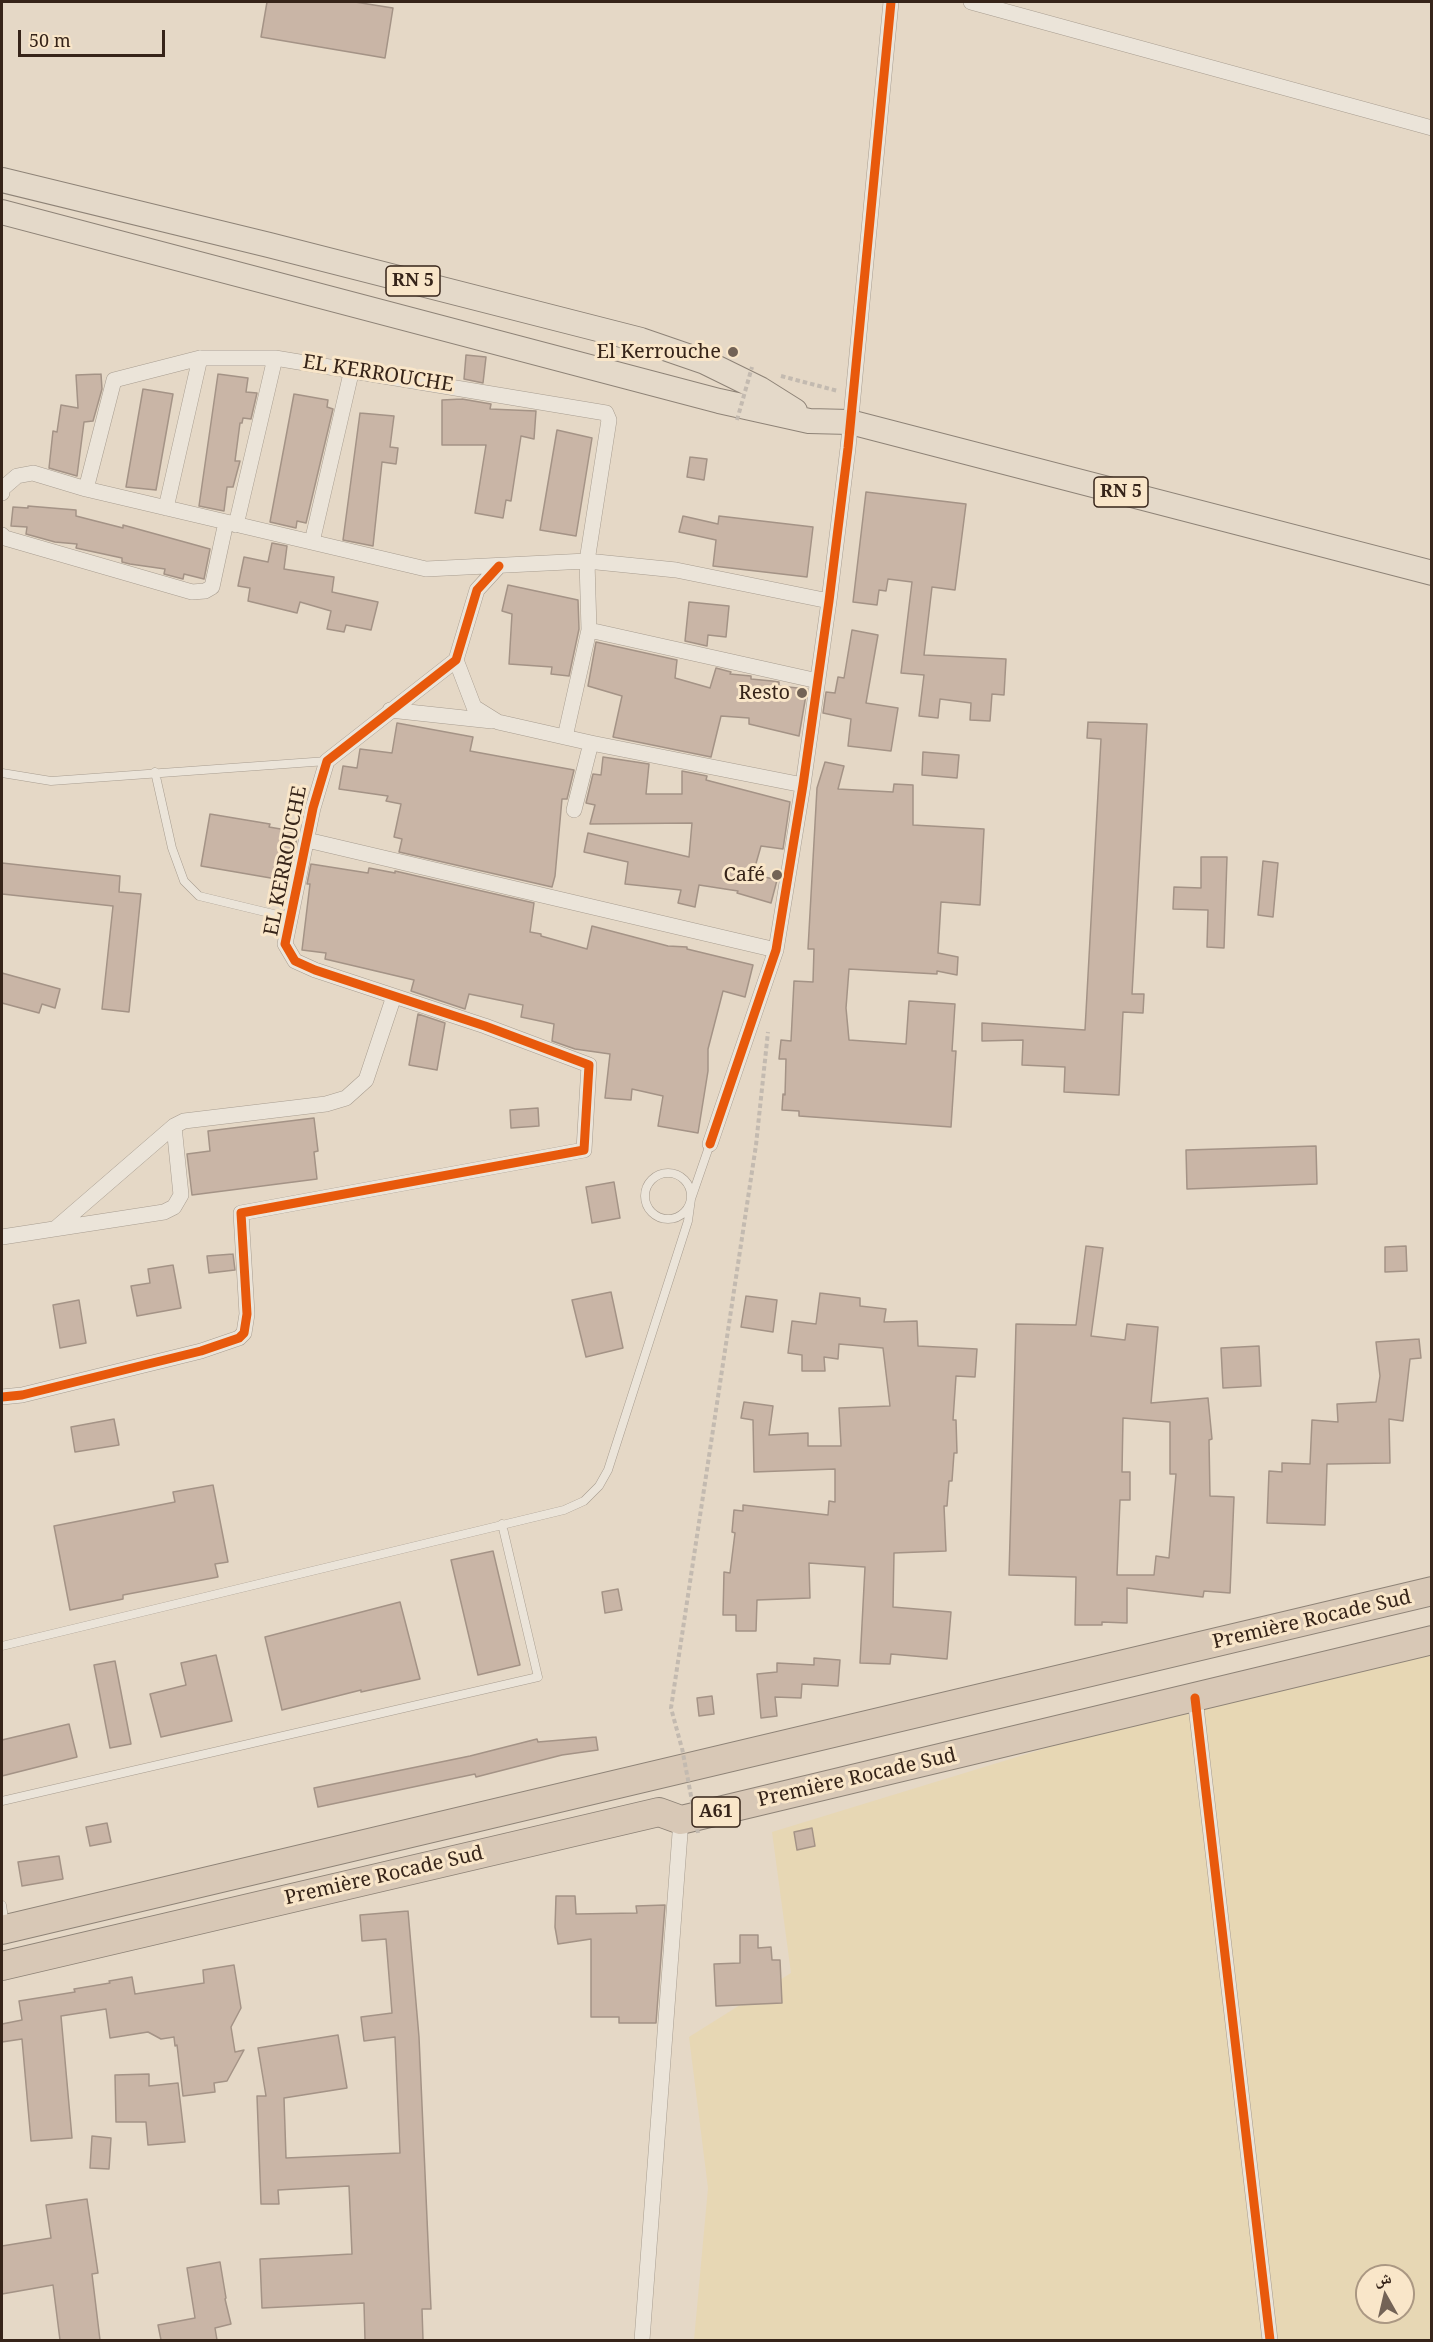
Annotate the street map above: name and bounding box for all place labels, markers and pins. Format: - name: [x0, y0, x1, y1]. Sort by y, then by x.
- place label: El Kerrouche: [597, 340, 721, 364]
- marker: El Kerrouche: [726, 345, 740, 359]
- place label: Resto: [739, 681, 790, 705]
- marker: Resto: [795, 686, 809, 700]
- place label: Café: [723, 863, 765, 887]
- marker: Café: [770, 868, 784, 882]

